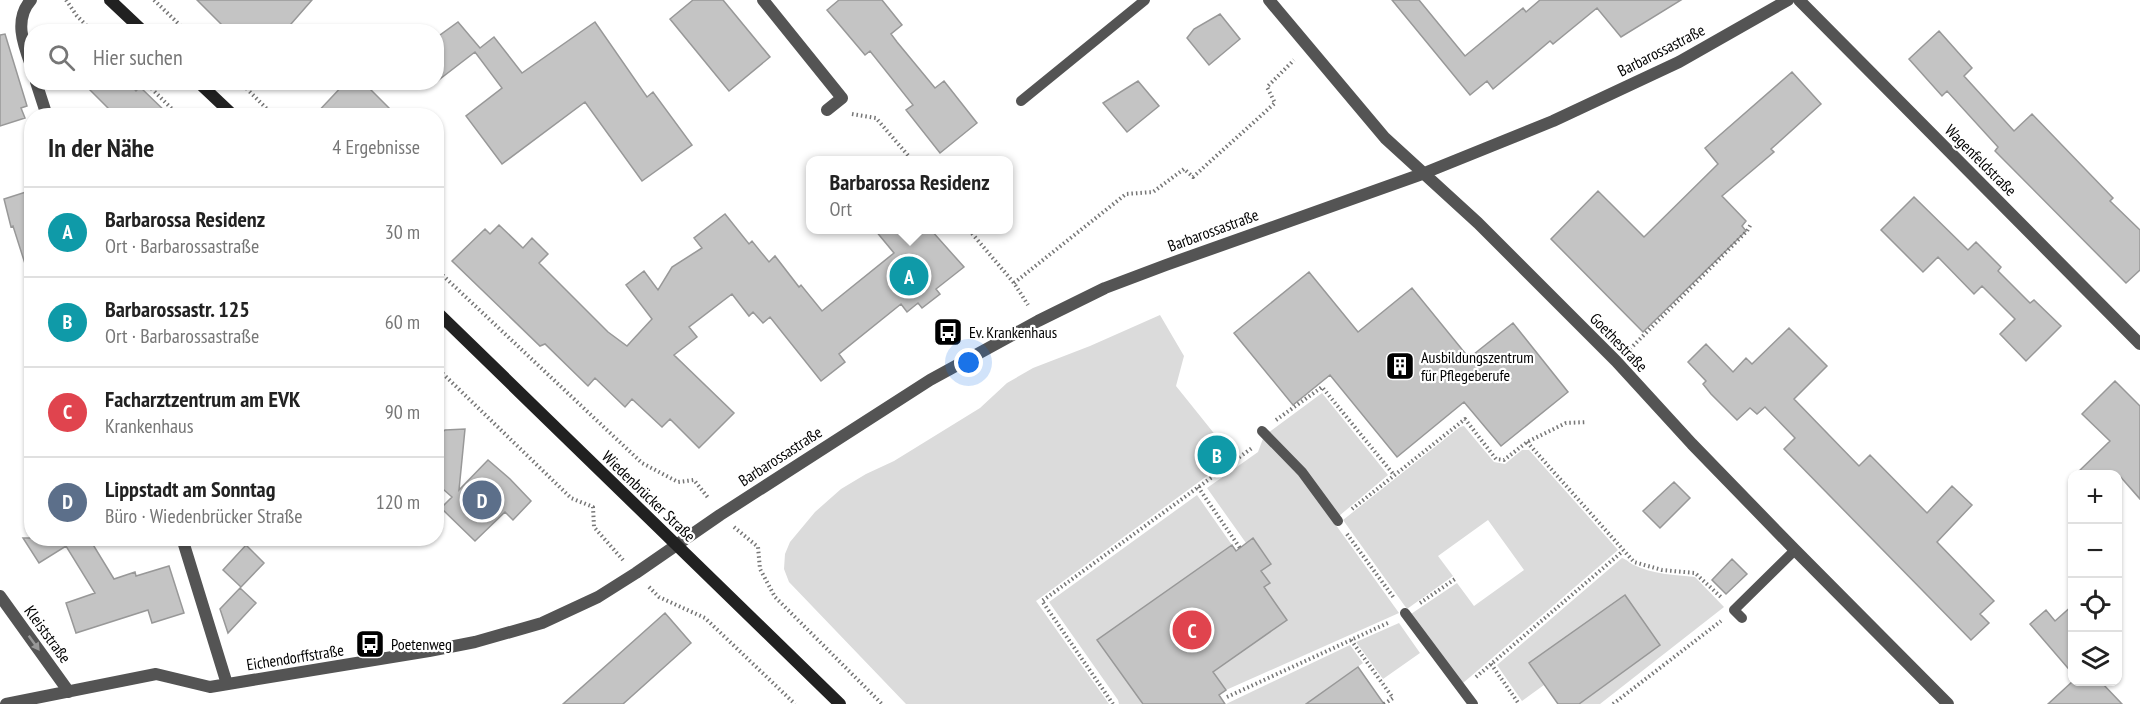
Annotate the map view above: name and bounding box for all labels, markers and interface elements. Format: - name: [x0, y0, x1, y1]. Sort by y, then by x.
- street label: Barbarossastraße: [1614, 19, 1708, 81]
- search box: [24, 24, 444, 90]
- icon: search: [45, 41, 78, 74]
- text: Hier suchen: [93, 43, 183, 71]
- street label: Wagenfeldstraße: [1941, 120, 2021, 200]
- text: In der Nähe: [48, 131, 154, 164]
- text: 4 Ergebnisse: [332, 134, 420, 160]
- popup: [806, 156, 1013, 234]
- text: Barbarossa Residenz: [829, 168, 990, 196]
- text: Ort: [829, 196, 852, 222]
- street label: Barbarossastraße: [1165, 204, 1261, 256]
- text: Barbarossa Residenz: [105, 205, 265, 233]
- text: A: [62, 219, 73, 245]
- text: 30 m: [385, 219, 420, 245]
- text: Ort · Barbarossastraße: [105, 233, 259, 259]
- pin: A: [890, 254, 928, 298]
- text: Barbarossastr. 125: [105, 295, 250, 323]
- street label: Goethestraße: [1586, 308, 1652, 376]
- text: B: [63, 309, 72, 335]
- text: 60 m: [385, 309, 420, 335]
- bus stop icon: Ev. Krankenhaus: [932, 316, 964, 348]
- place label: Ev. Krankenhaus: [969, 322, 1057, 342]
- text: Ort · Barbarossastraße: [105, 323, 259, 349]
- place label: Ausbildungszentrum für Pflegeberufe: [1421, 347, 1534, 385]
- your location: [954, 348, 983, 377]
- building icon: Ausbildungszentrum für Pflegeberufe: [1384, 350, 1416, 382]
- text: Facharztzentrum am EVK: [105, 385, 300, 413]
- text: C: [63, 399, 72, 425]
- text: 90 m: [385, 399, 420, 425]
- text: Krankenhaus: [105, 413, 194, 439]
- street label: Barbarossastraße: [735, 422, 825, 490]
- pin: B: [1198, 432, 1236, 478]
- street label: Wiedenbrücker Straße: [598, 446, 700, 546]
- map controls: [2068, 470, 2122, 686]
- button: +: [2068, 470, 2122, 524]
- text: Lippstadt am Sonntag: [105, 475, 275, 503]
- pin: D: [462, 478, 502, 522]
- text: D: [62, 489, 73, 515]
- text: 120 m: [376, 489, 420, 515]
- text: Büro · Wiedenbrücker Straße: [105, 503, 302, 529]
- button: −: [2068, 524, 2122, 578]
- button: locate: [2068, 578, 2122, 632]
- street label: Kleiststraße: [20, 601, 76, 667]
- pin: C: [1172, 608, 1212, 652]
- bus stop icon: Poetenweg: [354, 628, 386, 660]
- button: layers: [2068, 632, 2122, 686]
- place label: Poetenweg: [391, 634, 452, 654]
- one-way arrow: [28, 635, 40, 651]
- street label: Eichendorffstraße: [245, 639, 345, 675]

